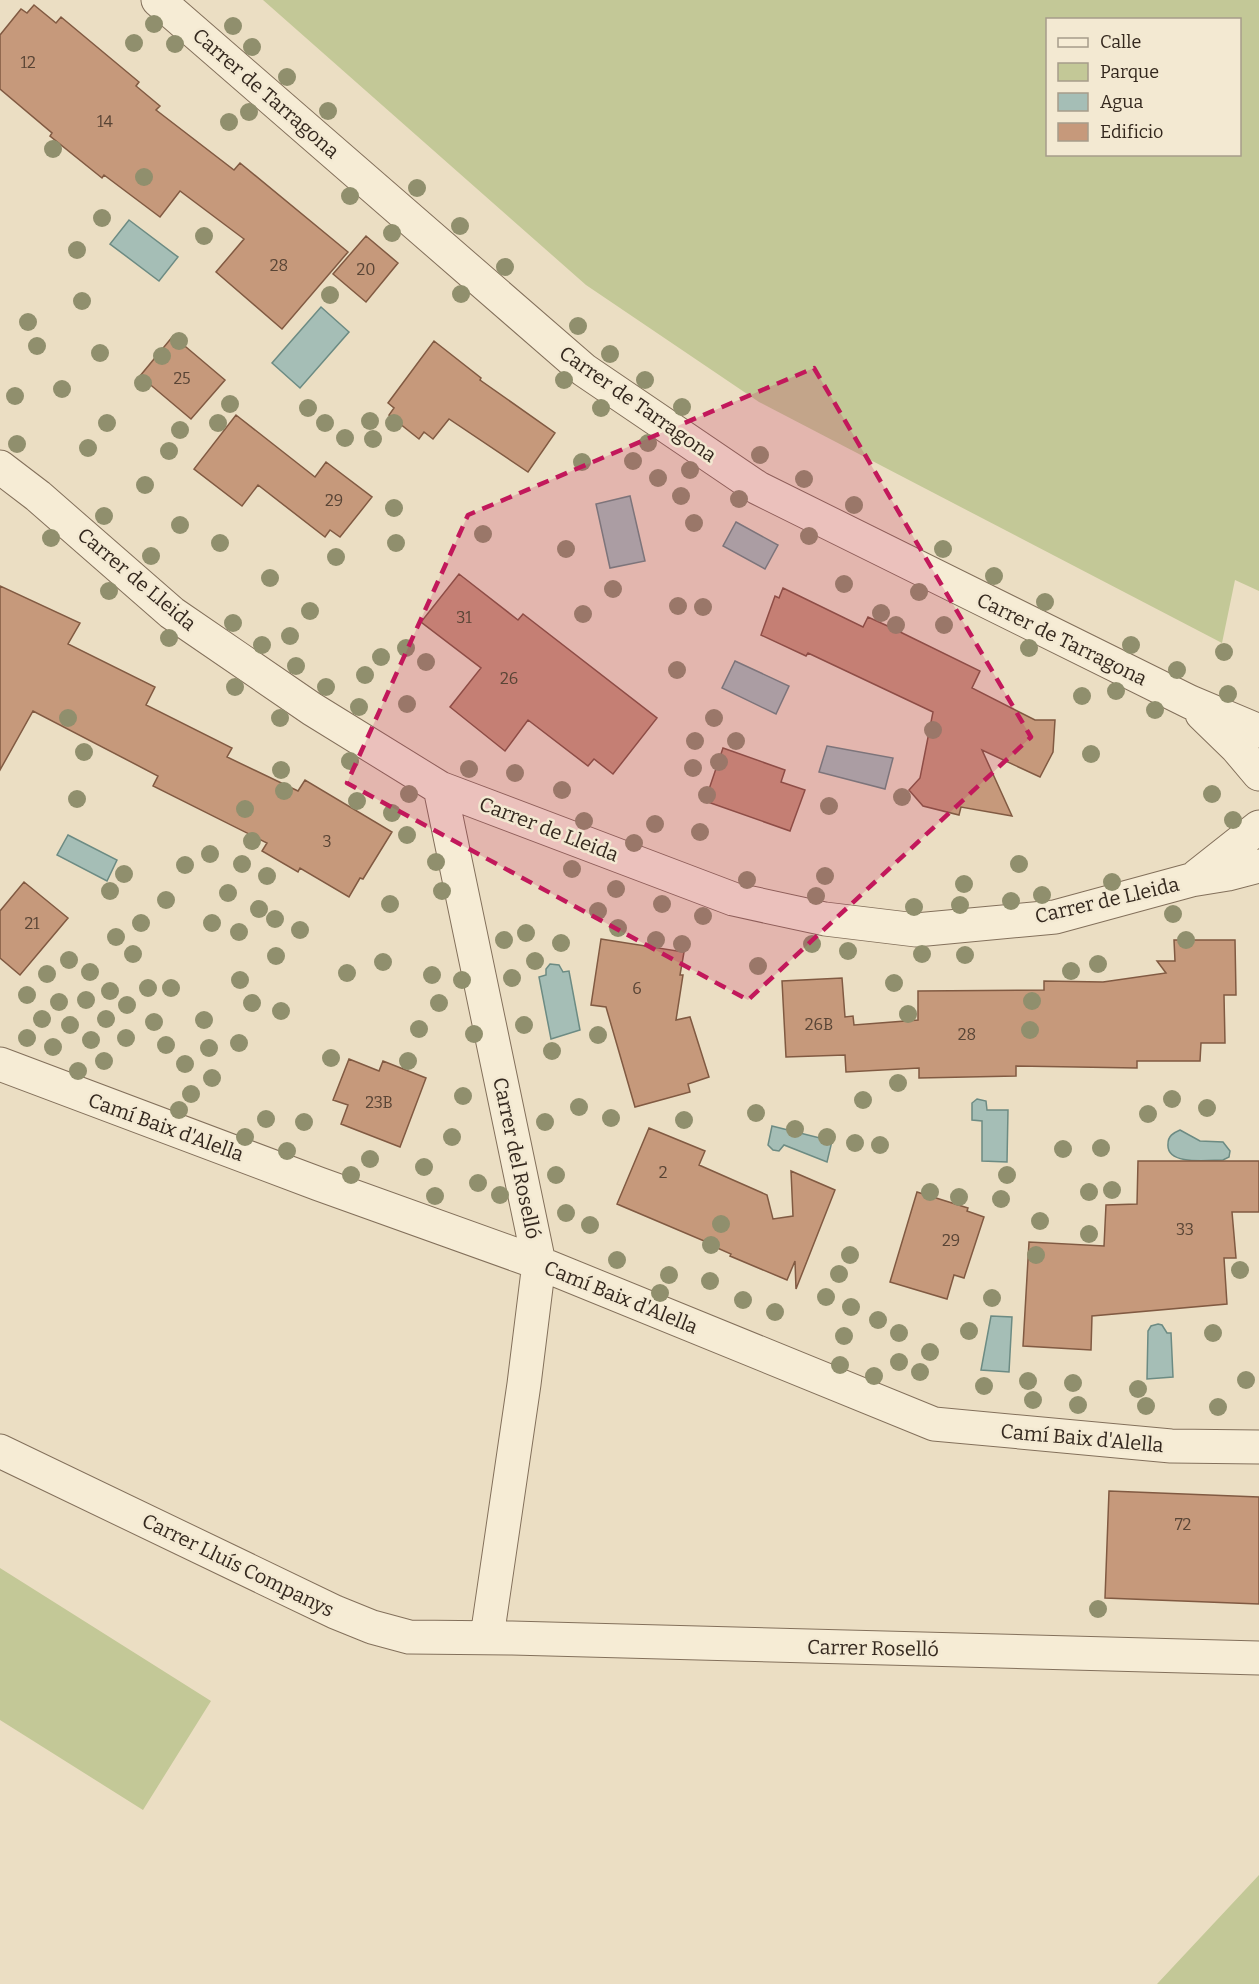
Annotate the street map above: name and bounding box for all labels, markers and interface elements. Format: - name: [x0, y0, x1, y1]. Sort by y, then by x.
- legend: [1046, 18, 1241, 156]
- street label: Carrer de Tarragona: [188, 23, 344, 163]
- text: Calle: [1100, 31, 1141, 53]
- house number: 12: [20, 53, 36, 72]
- text: Parque: [1100, 61, 1159, 83]
- text: Agua: [1100, 91, 1144, 113]
- house number: 14: [97, 112, 114, 131]
- text: Edificio: [1100, 121, 1163, 143]
- house number: 28: [270, 256, 288, 275]
- house number: 20: [357, 260, 375, 279]
- street label: Carrer de Tarragona: [555, 341, 721, 467]
- house number: 25: [173, 369, 191, 388]
- house number: 29: [325, 491, 343, 510]
- street label: Carrer de Lleida: [73, 522, 201, 636]
- street label: Carrer de Tarragona: [973, 587, 1151, 691]
- house number: 31: [456, 608, 472, 627]
- house number: 26: [500, 669, 518, 688]
- street label: Carrer de Lleida: [476, 791, 622, 867]
- house number: 3: [322, 832, 332, 851]
- street label: Carrer de Lleida: [1033, 872, 1181, 928]
- house number: 21: [24, 914, 40, 933]
- house number: 6: [632, 979, 642, 998]
- house number: 26B: [805, 1015, 833, 1034]
- house number: 28: [958, 1025, 976, 1044]
- street label: Carrer del Roselló: [488, 1075, 546, 1241]
- street label: Camí Baix d'Alella: [85, 1088, 247, 1166]
- house number: 23B: [365, 1093, 393, 1112]
- house number: 2: [659, 1163, 667, 1182]
- house number: 33: [1176, 1220, 1194, 1239]
- house number: 29: [942, 1231, 960, 1250]
- street label: Camí Baix d'Alella: [541, 1255, 701, 1339]
- street label: Camí Baix d'Alella: [1000, 1419, 1165, 1457]
- street label: Carrer Lluís Companys: [138, 1508, 338, 1622]
- house number: 72: [1175, 1515, 1191, 1534]
- street label: Carrer Roselló: [807, 1635, 939, 1661]

